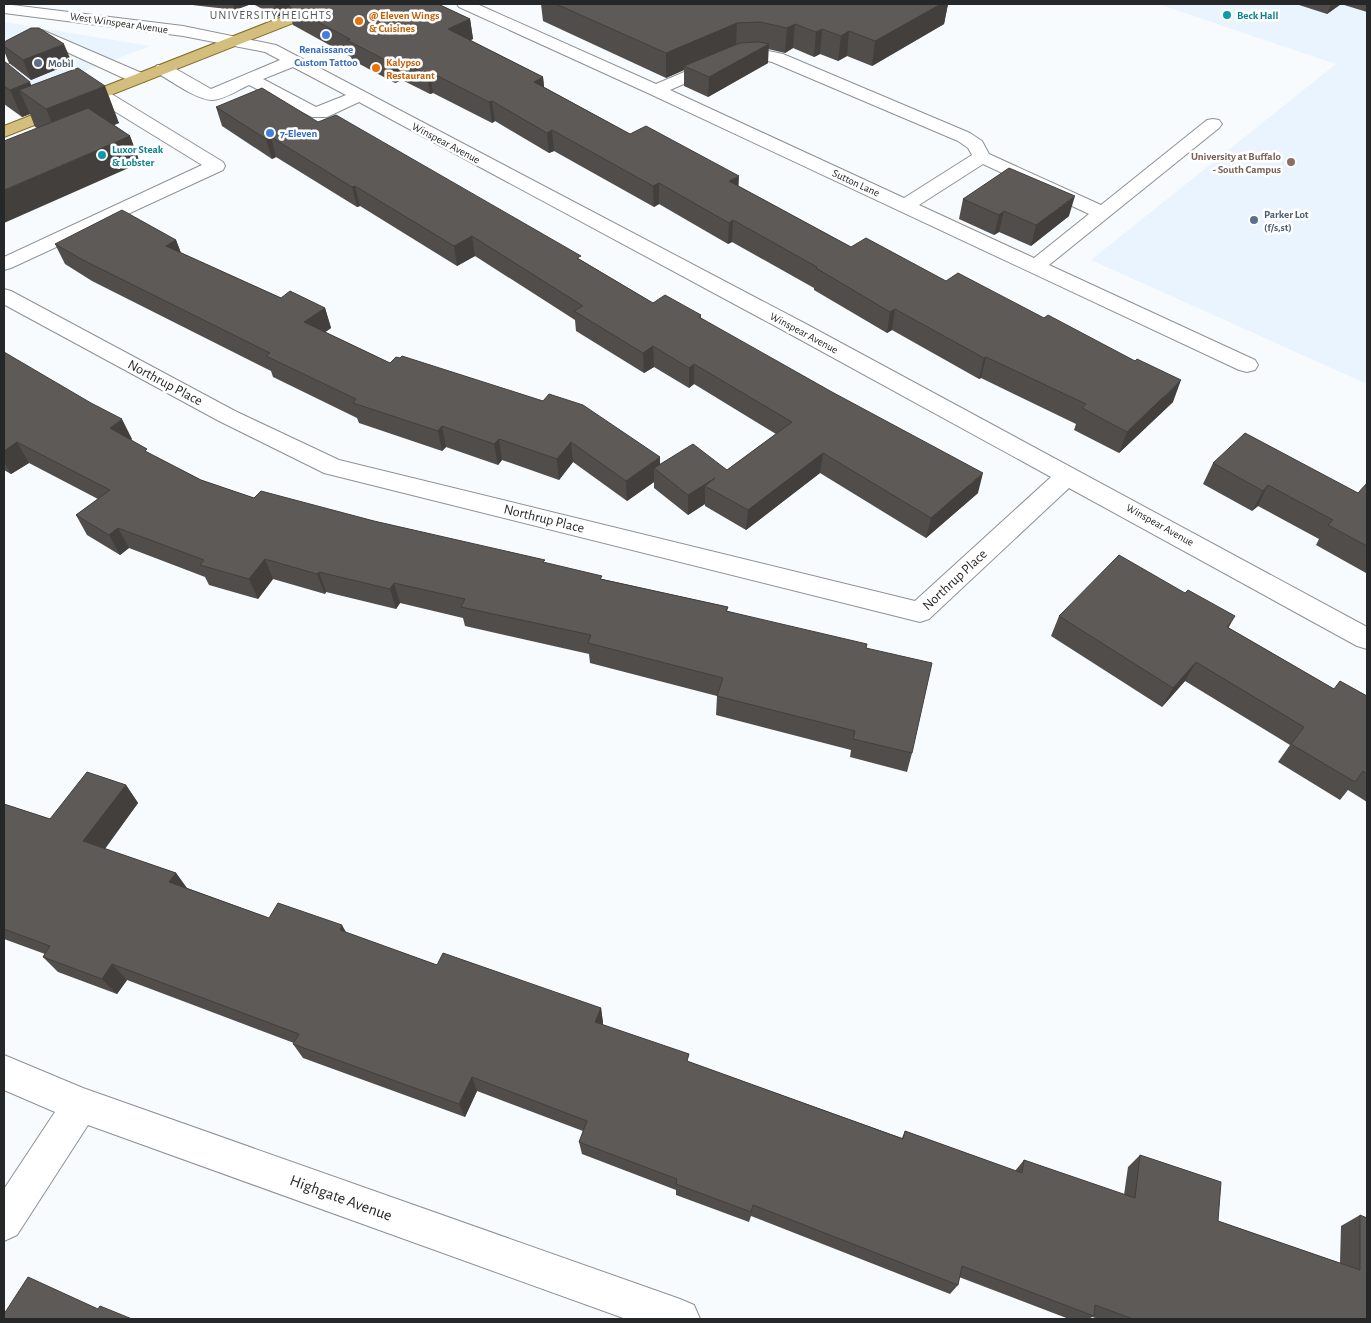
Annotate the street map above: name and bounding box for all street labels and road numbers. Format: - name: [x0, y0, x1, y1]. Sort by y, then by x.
- street label: West Winspear Avenue: [69, 11, 169, 35]
- street label: Winspear Avenue: [410, 120, 482, 166]
- street label: Sutton Lane: [831, 167, 881, 199]
- street label: Winspear Avenue: [768, 310, 840, 356]
- street label: Northrup Place: [125, 358, 205, 408]
- street label: Northrup Place: [502, 502, 586, 536]
- street label: Winspear Avenue: [1124, 502, 1196, 548]
- street label: Northrup Place: [920, 547, 990, 613]
- street label: Highgate Avenue: [288, 1172, 394, 1224]

